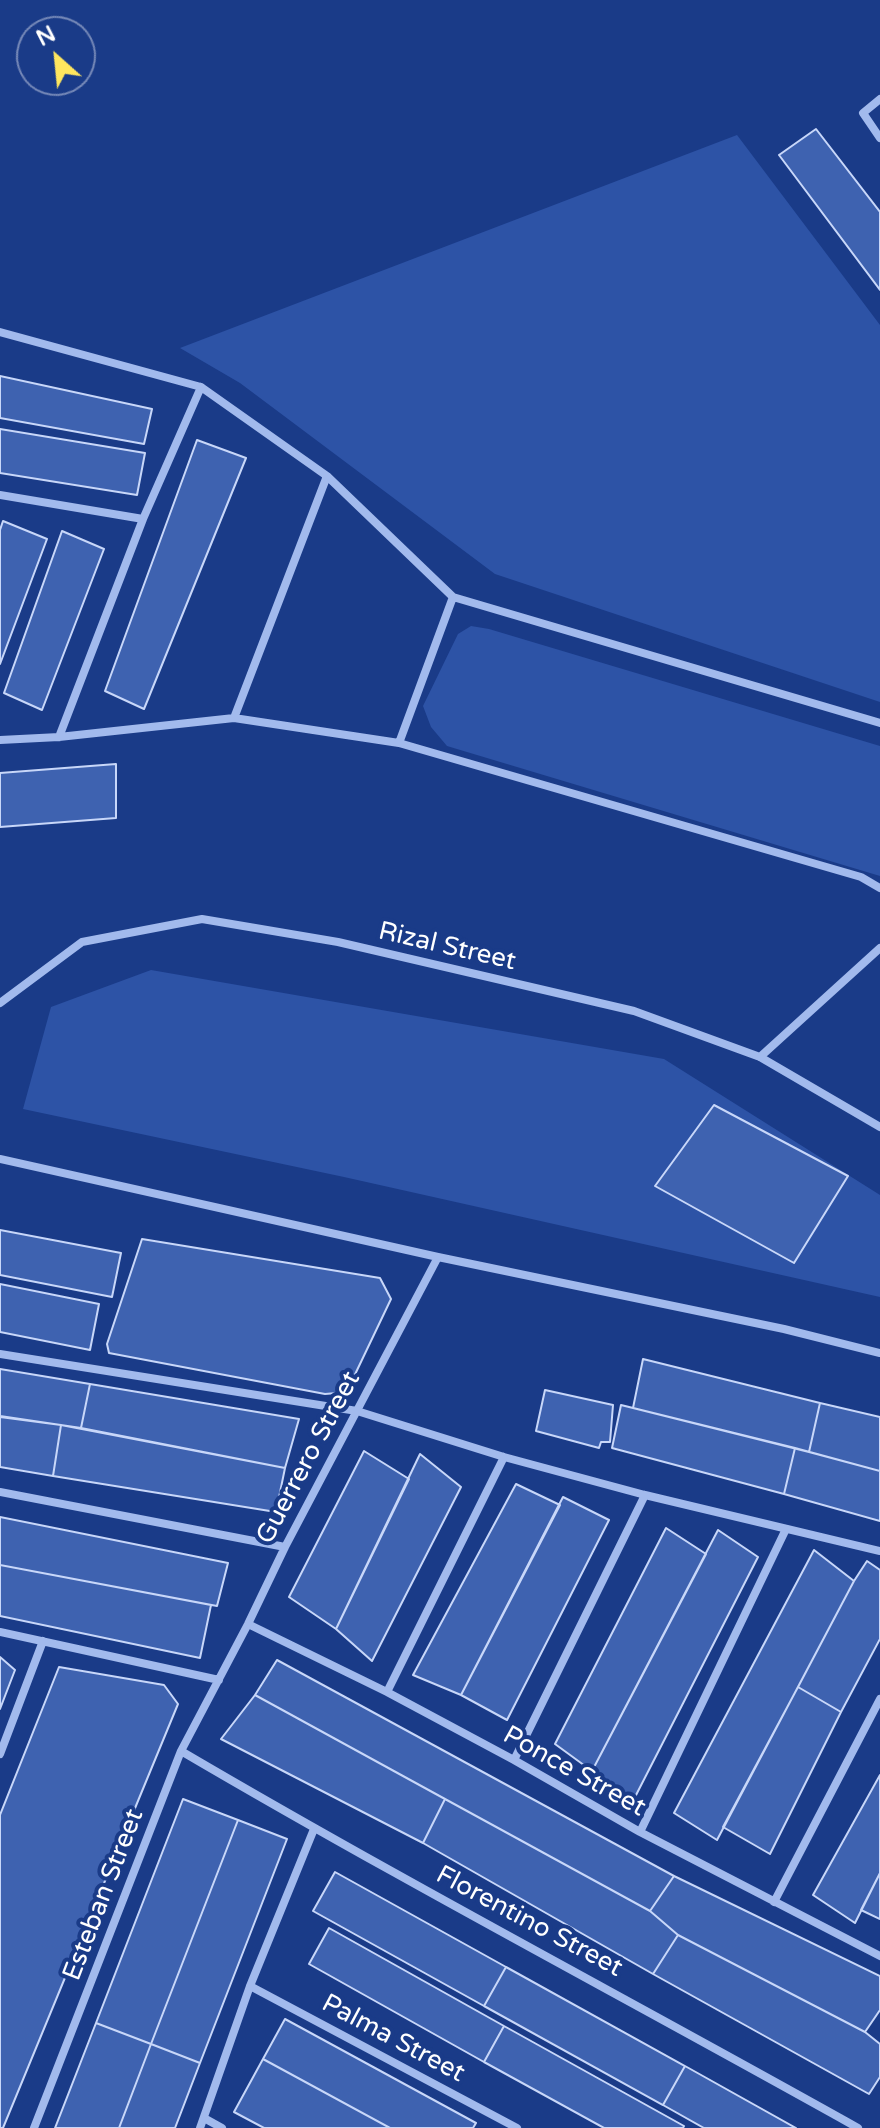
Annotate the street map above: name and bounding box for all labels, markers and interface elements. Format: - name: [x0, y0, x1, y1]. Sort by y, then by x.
- north arrow: [16, 16, 96, 96]
- text: N: [32, 21, 60, 52]
- street label: Rizal Street: [375, 916, 519, 978]
- street label: Guerrero Street: [250, 1366, 368, 1550]
- street label: Ponce Street: [497, 1720, 651, 1824]
- street label: Esteban Street: [57, 1805, 151, 1985]
- street label: Florentino Street: [430, 1860, 628, 1984]
- street label: Palma Street: [316, 1988, 470, 2090]

